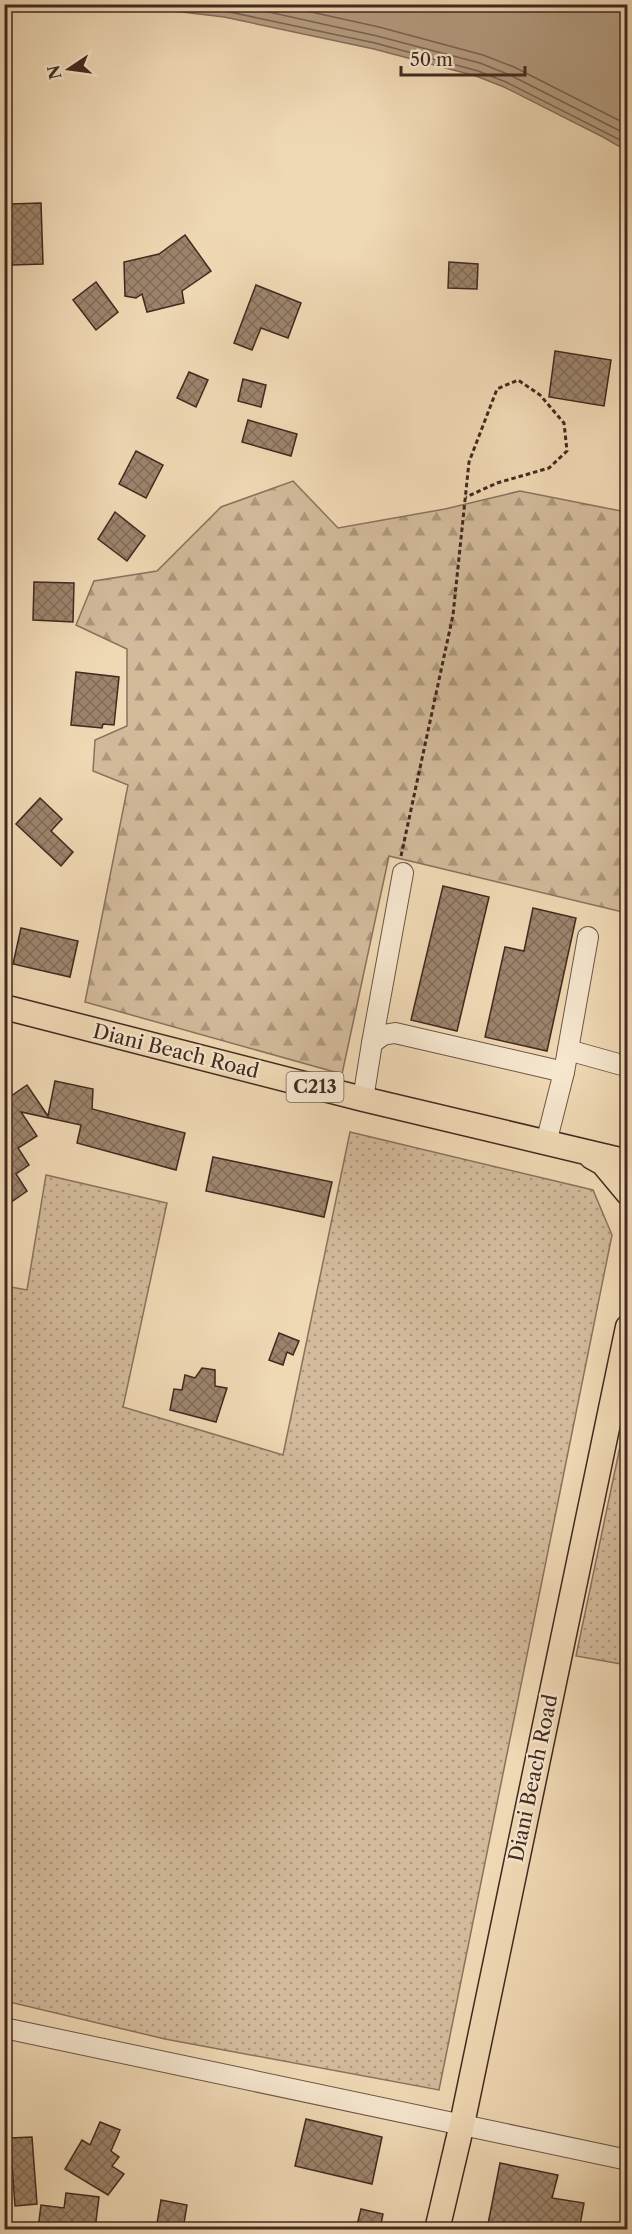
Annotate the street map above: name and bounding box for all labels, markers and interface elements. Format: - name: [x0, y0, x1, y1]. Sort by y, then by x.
- north arrow: [39, 39, 99, 99]
- scale bar: [401, 39, 526, 77]
- text: 50 m: [410, 49, 453, 71]
- text: N: [43, 63, 66, 81]
- street label: Diani Beach Road: [90, 1019, 262, 1083]
- road number: C213: [286, 1072, 344, 1102]
- street label: Diani Beach Road: [504, 1692, 562, 1864]

